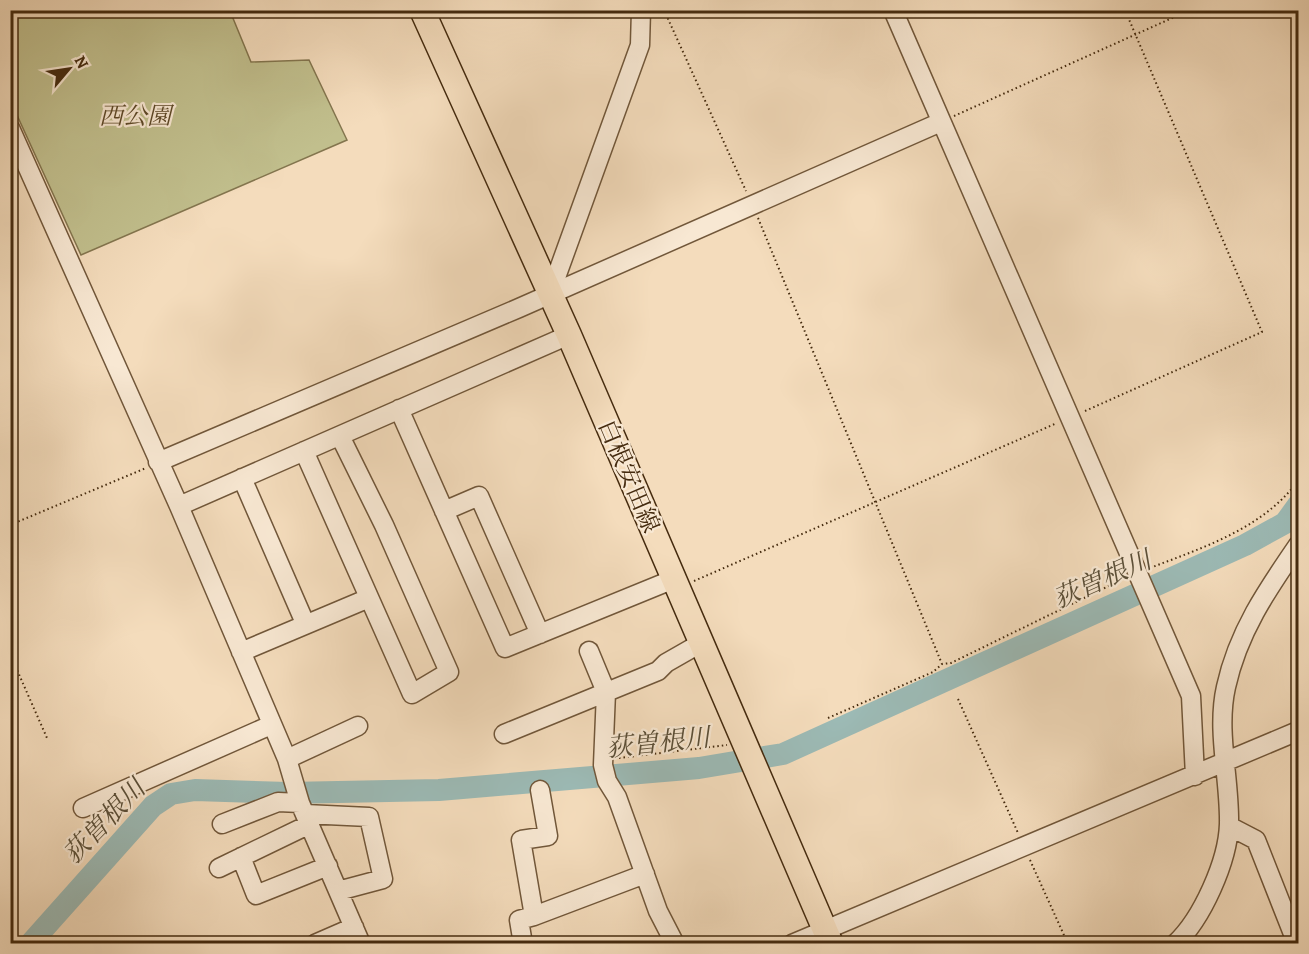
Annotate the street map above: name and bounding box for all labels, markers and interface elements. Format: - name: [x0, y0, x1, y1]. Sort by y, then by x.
- north arrow: [39, 39, 99, 99]
- text: N: [69, 52, 94, 73]
- park label: 西公園: [99, 100, 175, 132]
- street label: 白根安田線: [591, 415, 667, 537]
- water label: 荻曽根川: [1048, 541, 1160, 617]
- water label: 荻曽根川: [605, 719, 715, 765]
- water label: 荻曽根川: [56, 770, 155, 871]

